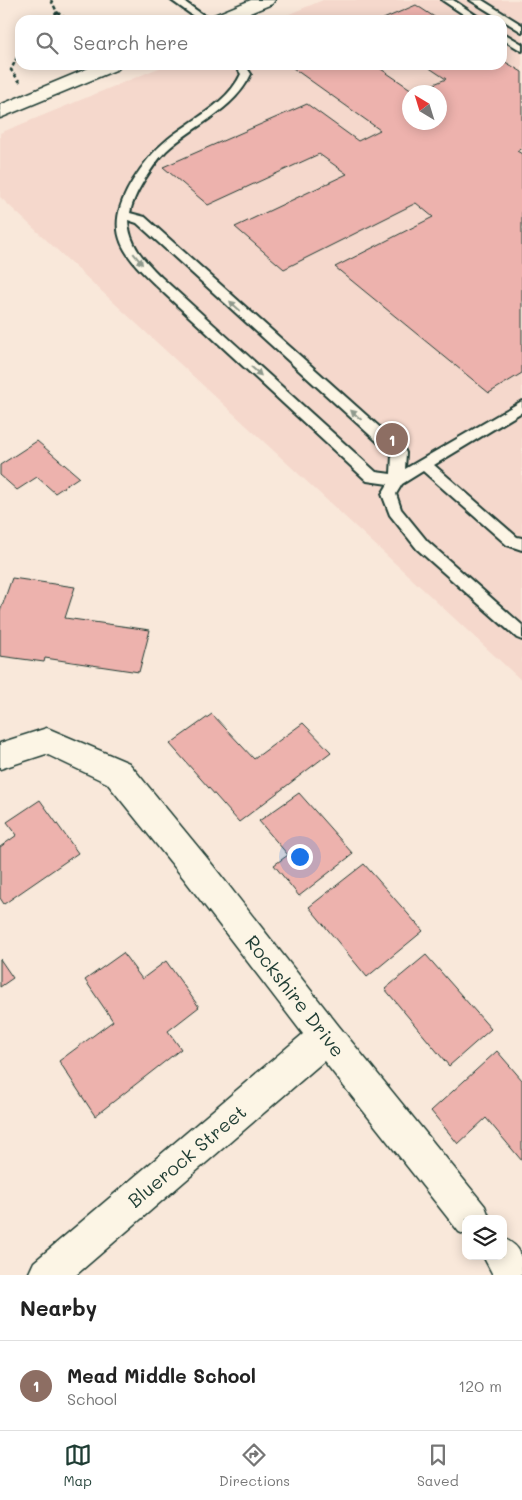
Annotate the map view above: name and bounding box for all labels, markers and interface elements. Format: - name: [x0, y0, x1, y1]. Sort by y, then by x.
- search box: [15, 15, 507, 70]
- icon: search: [33, 29, 61, 57]
- text: Search here: [73, 30, 189, 55]
- north arrow: [402, 85, 447, 130]
- one-way arrow: [132, 252, 143, 265]
- one-way arrow: [229, 300, 242, 311]
- one-way arrow: [249, 365, 262, 376]
- one-way arrow: [349, 409, 362, 420]
- pin: 1: [376, 420, 408, 458]
- your location: [287, 844, 313, 870]
- street label: Rockshire Drive: [240, 930, 351, 1062]
- street label: Bluerock Street: [122, 1099, 251, 1213]
- map controls: [462, 1215, 507, 1260]
- button: layers: [462, 1215, 507, 1260]
- text: Nearby: [20, 1294, 97, 1321]
- text: Mead Middle School: [67, 1363, 256, 1388]
- text: 1: [32, 1375, 40, 1396]
- text: 120 m: [458, 1375, 502, 1396]
- text: School: [67, 1388, 117, 1409]
- tab: Map: [63, 1441, 92, 1490]
- tab: Directions: [219, 1441, 290, 1490]
- tab: Saved: [417, 1441, 459, 1490]

